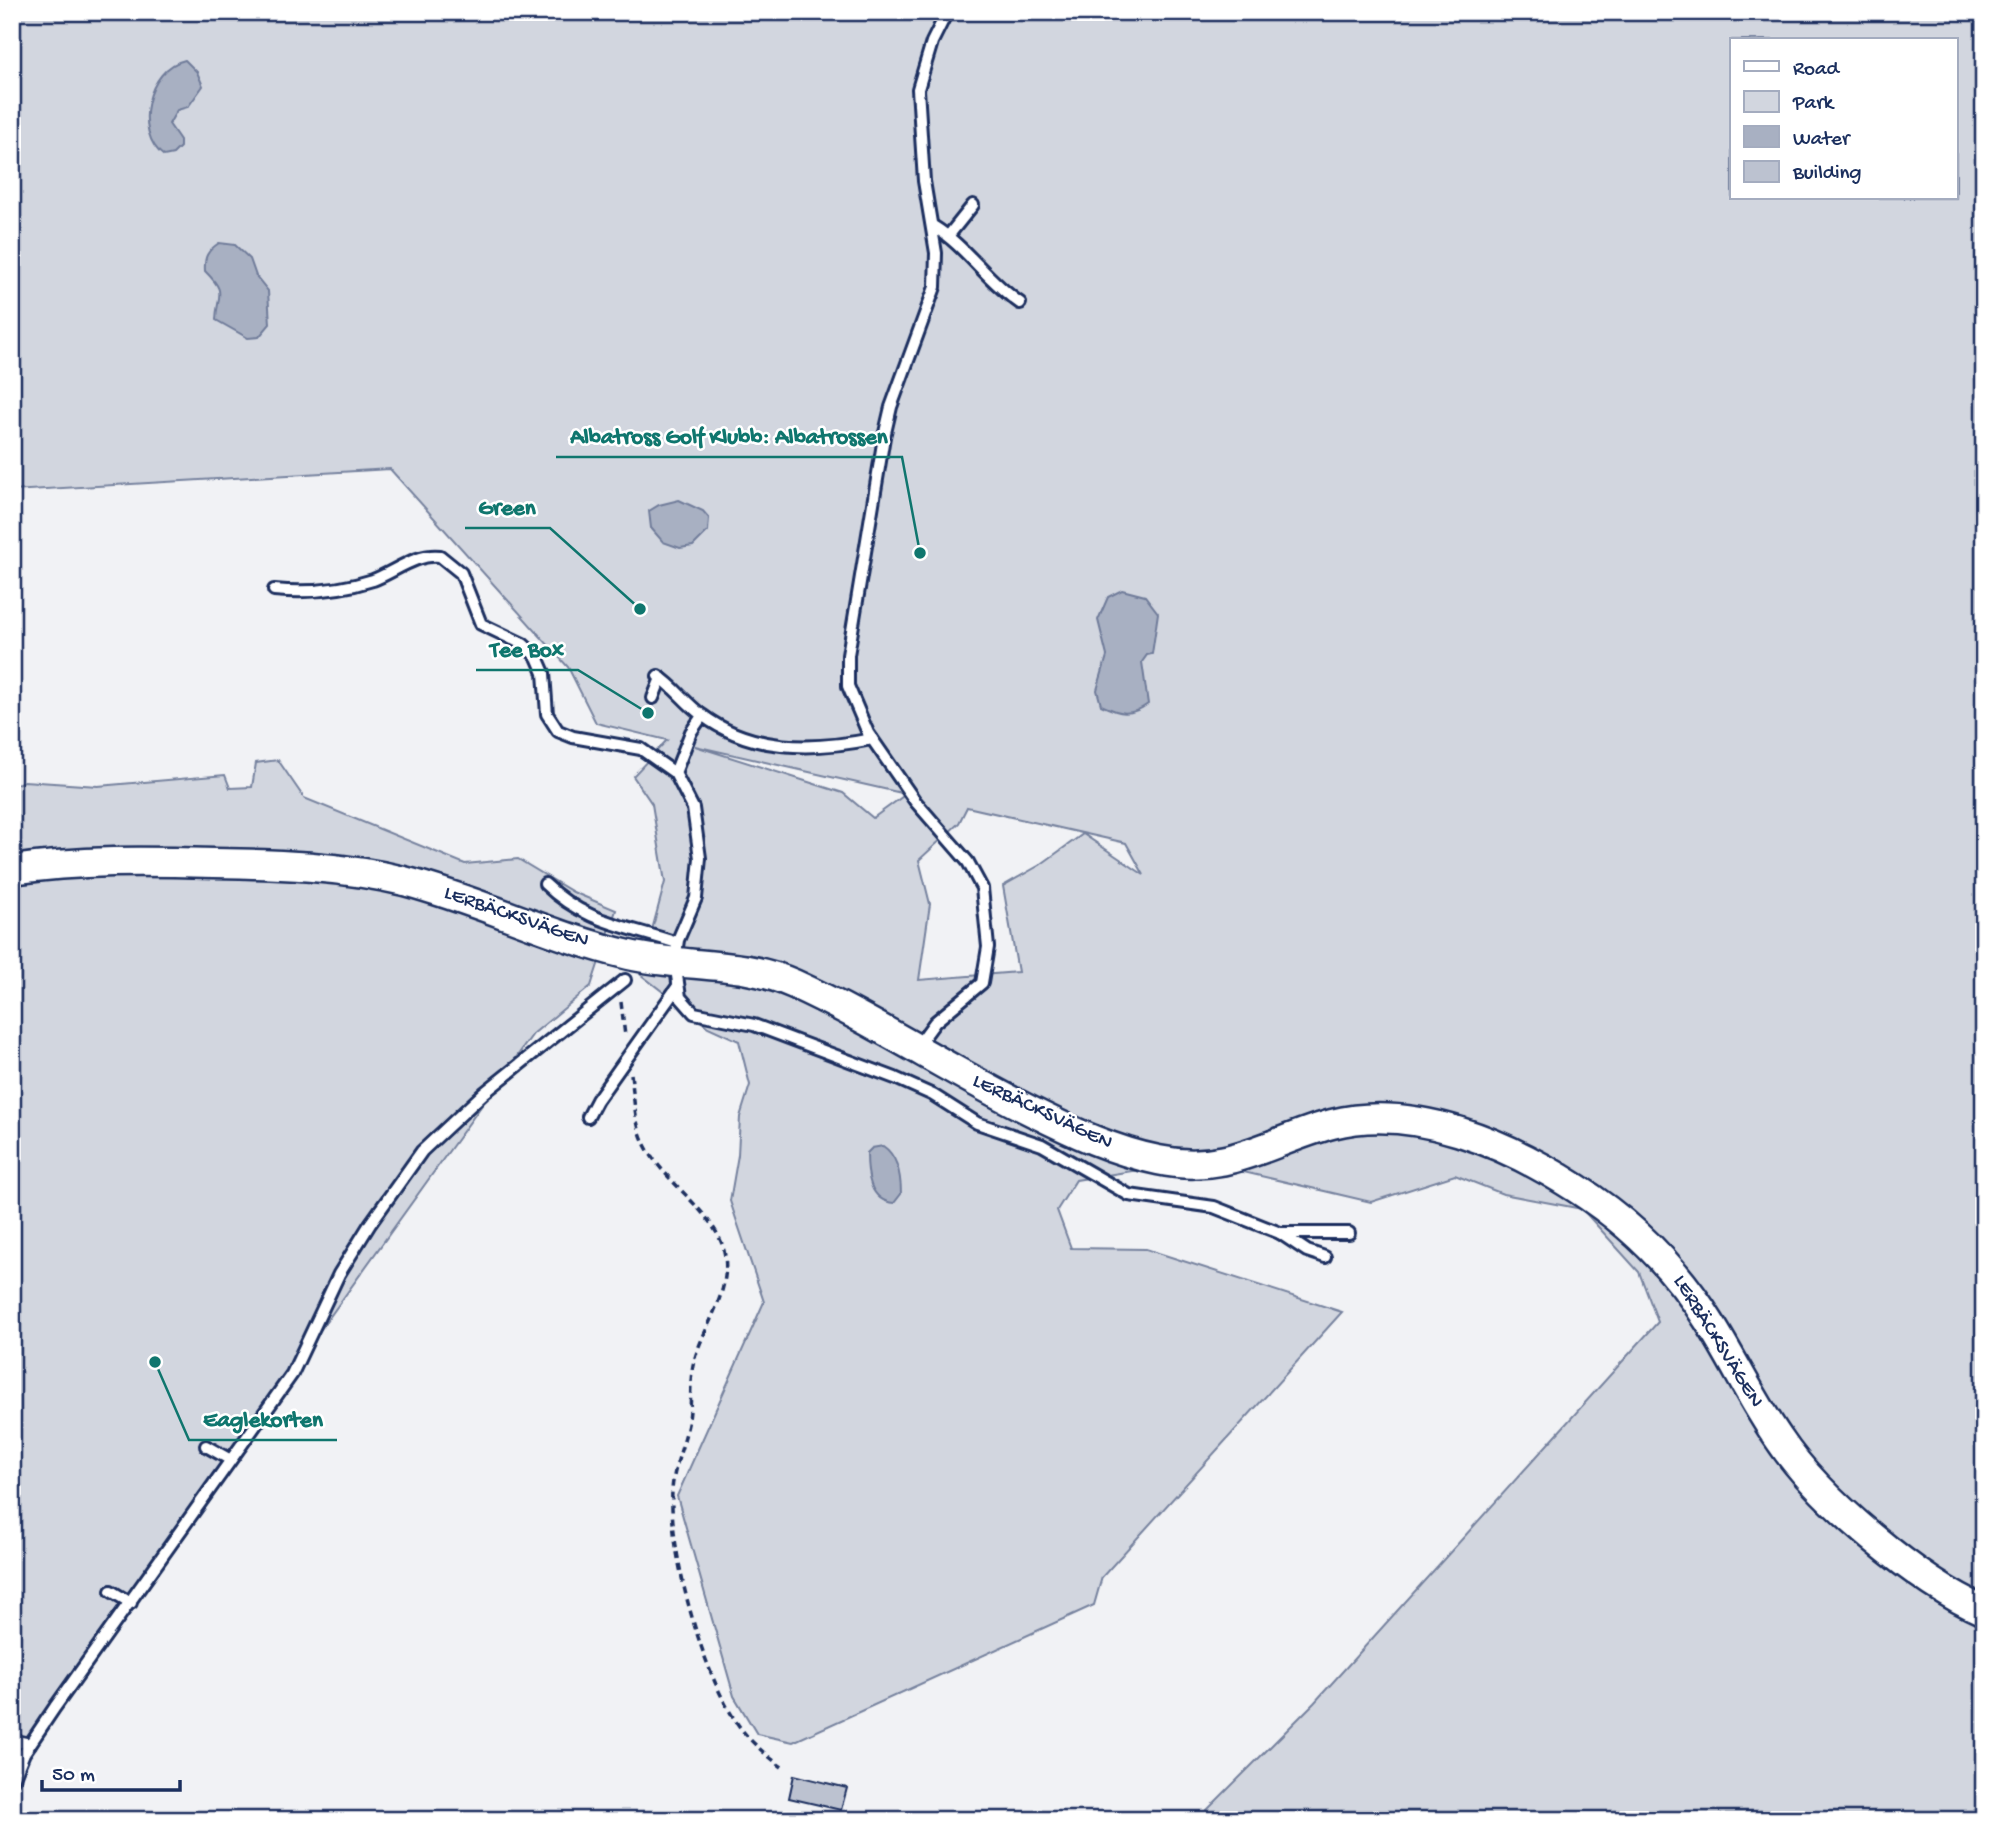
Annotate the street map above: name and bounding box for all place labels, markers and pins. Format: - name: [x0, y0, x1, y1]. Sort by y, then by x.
- callout: Albatross Golf Klubb: Albatrossen: [556, 413, 902, 457]
- callout: Green: [465, 484, 550, 528]
- callout: Tee Box: [476, 626, 578, 670]
- callout: Eaglekorten: [189, 1396, 337, 1440]

